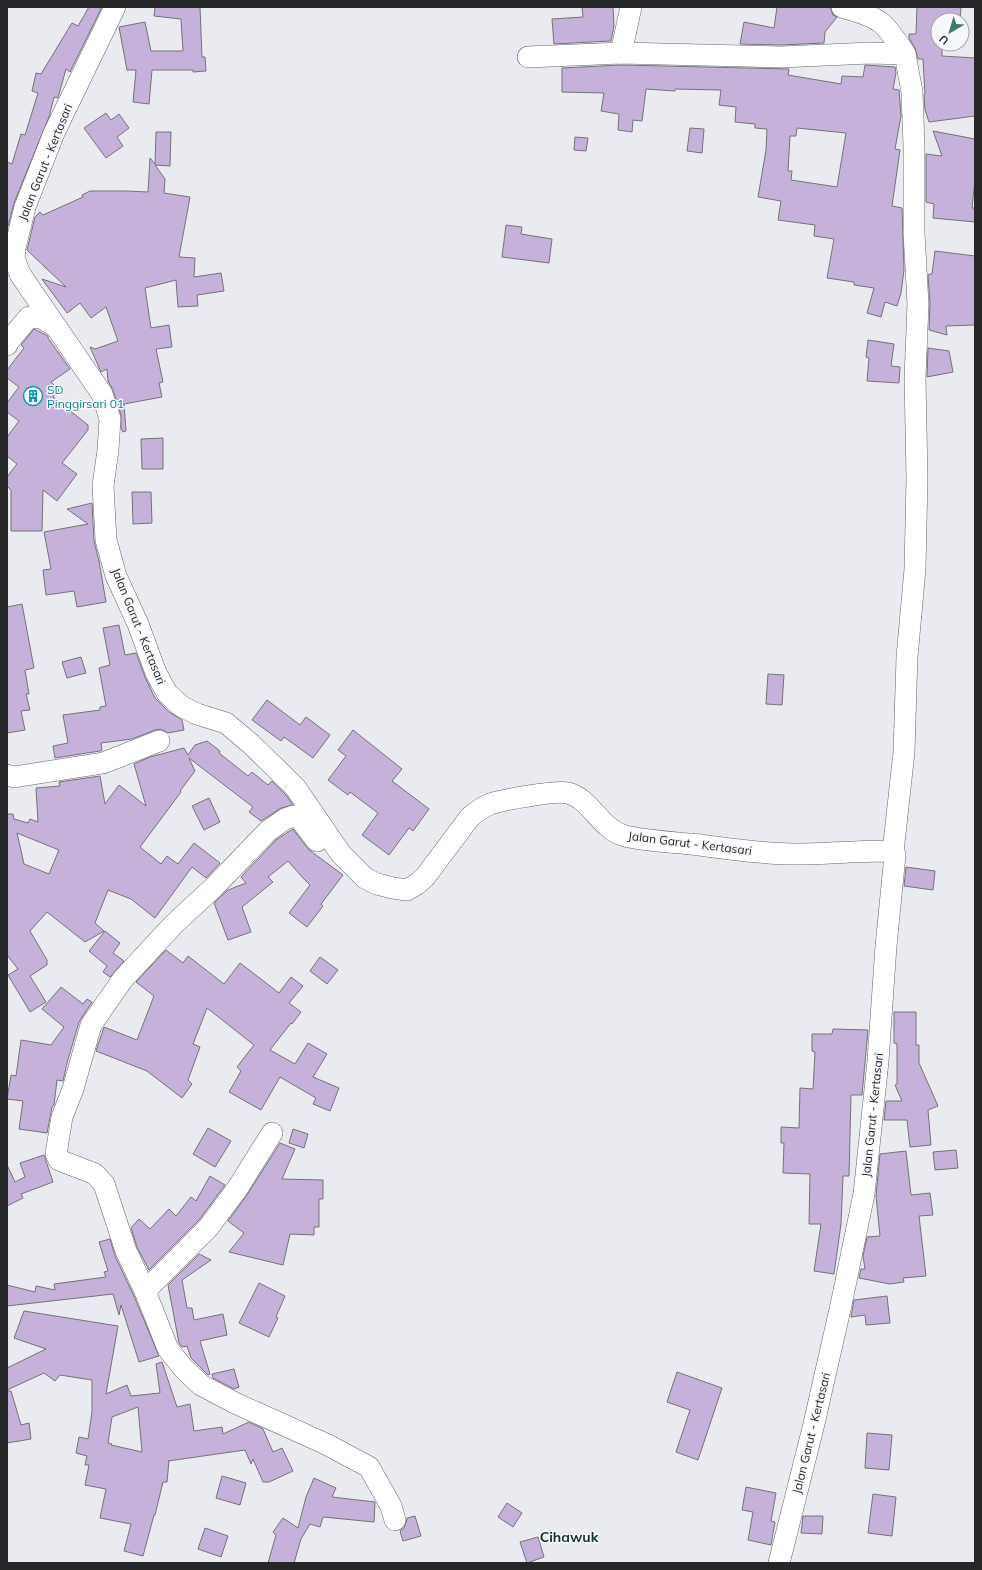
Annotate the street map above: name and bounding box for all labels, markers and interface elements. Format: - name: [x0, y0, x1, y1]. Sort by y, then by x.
- north arrow: [930, 12, 970, 52]
- text: U: [936, 32, 951, 48]
- street label: Jalan Garut - Kertasari: [15, 101, 75, 223]
- place label: SD Pinggirsari 01: [47, 382, 124, 411]
- building icon: SD Pinggirsari 01: [22, 385, 44, 407]
- street label: Jalan Garut - Kertasari: [109, 565, 169, 687]
- street label: Jalan Garut - Kertasari: [627, 828, 753, 858]
- street label: Jalan Garut - Kertasari: [858, 1052, 886, 1178]
- street label: Jalan Garut - Kertasari: [789, 1371, 833, 1495]
- district label: Cihawuk: [540, 1528, 599, 1546]

